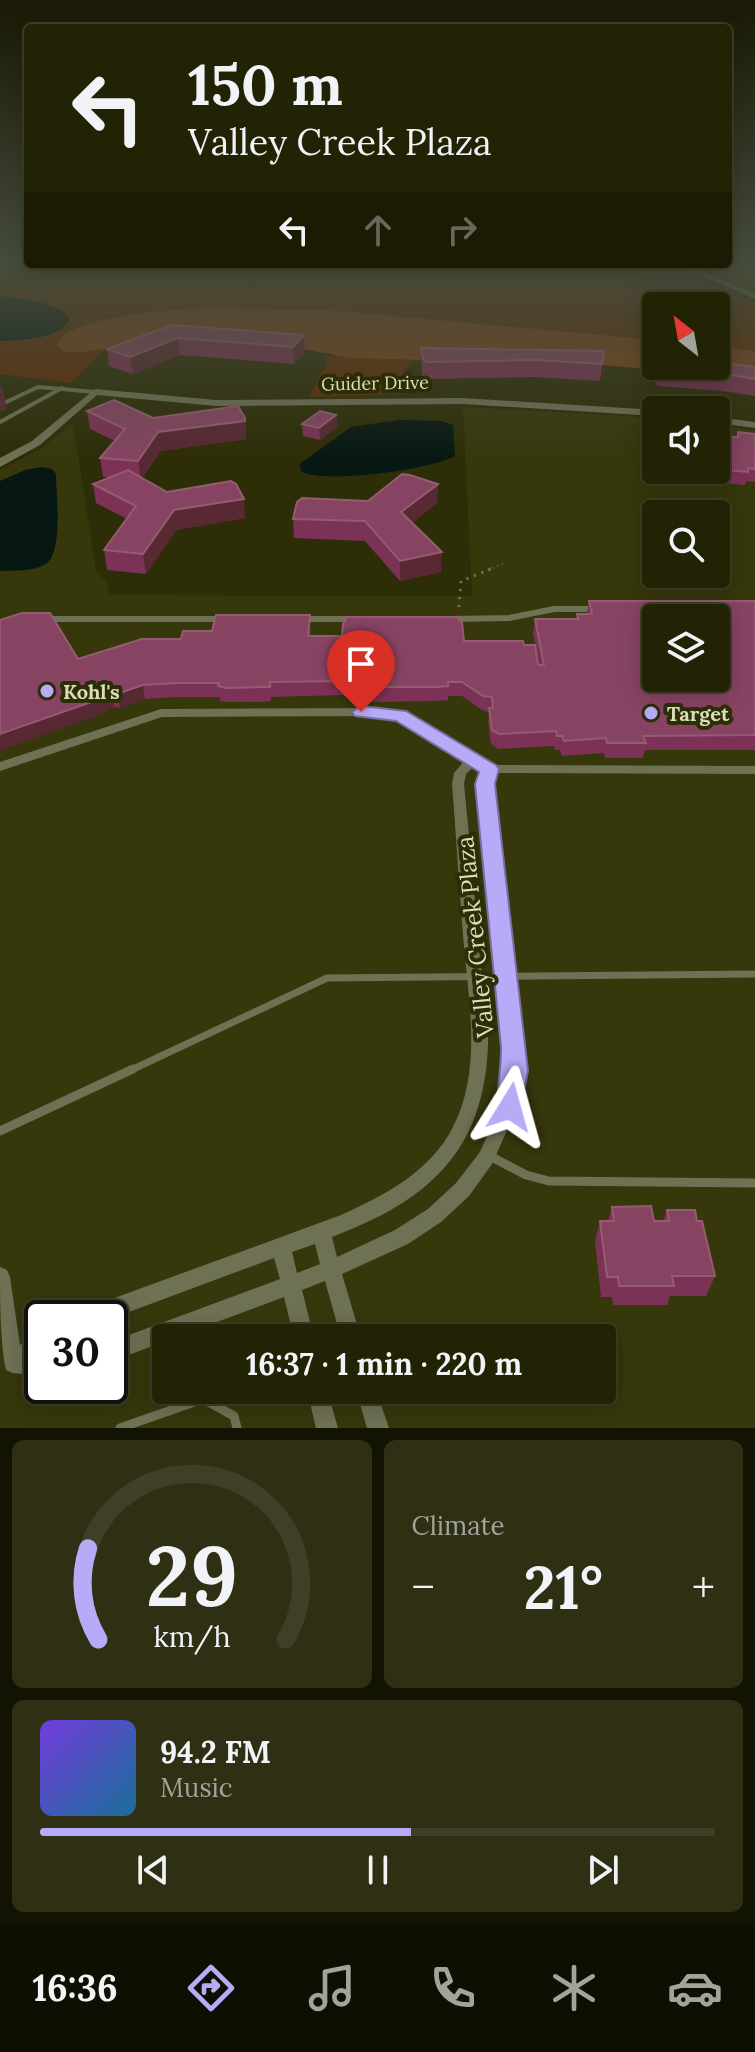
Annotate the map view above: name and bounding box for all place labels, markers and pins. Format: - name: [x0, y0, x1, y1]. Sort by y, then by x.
- pin: [327, 630, 395, 712]
- place label: Kohl's: [63, 679, 120, 704]
- marker: Kohl's: [38, 682, 56, 700]
- place label: Target: [667, 701, 730, 726]
- marker: Target: [642, 704, 660, 722]

